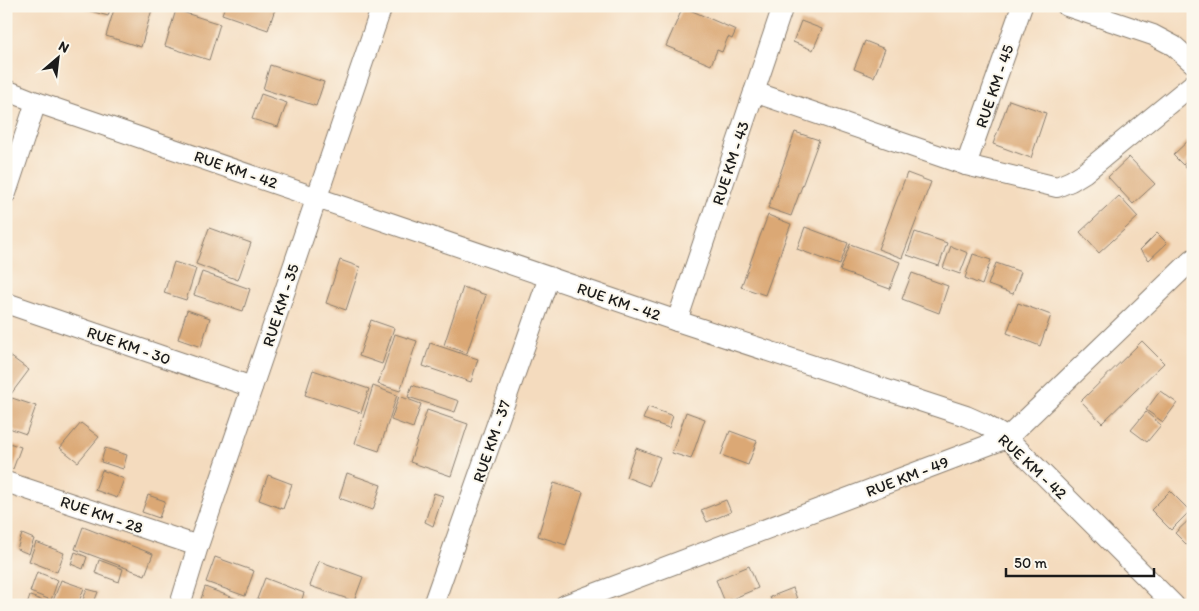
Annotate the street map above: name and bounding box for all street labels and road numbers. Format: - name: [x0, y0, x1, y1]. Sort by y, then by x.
- street label: RUE KM - 45: [971, 42, 1018, 130]
- street label: RUE KM - 43: [708, 118, 753, 208]
- street label: RUE KM - 42: [192, 146, 281, 193]
- street label: RUE KM - 35: [258, 261, 303, 349]
- street label: RUE KM - 42: [575, 278, 664, 325]
- street label: RUE KM - 30: [84, 322, 173, 369]
- street label: RUE KM - 37: [469, 398, 514, 485]
- street label: RUE KM - 42: [994, 430, 1071, 503]
- street label: RUE KM - 49: [863, 452, 951, 501]
- street label: RUE KM - 28: [58, 491, 146, 538]

